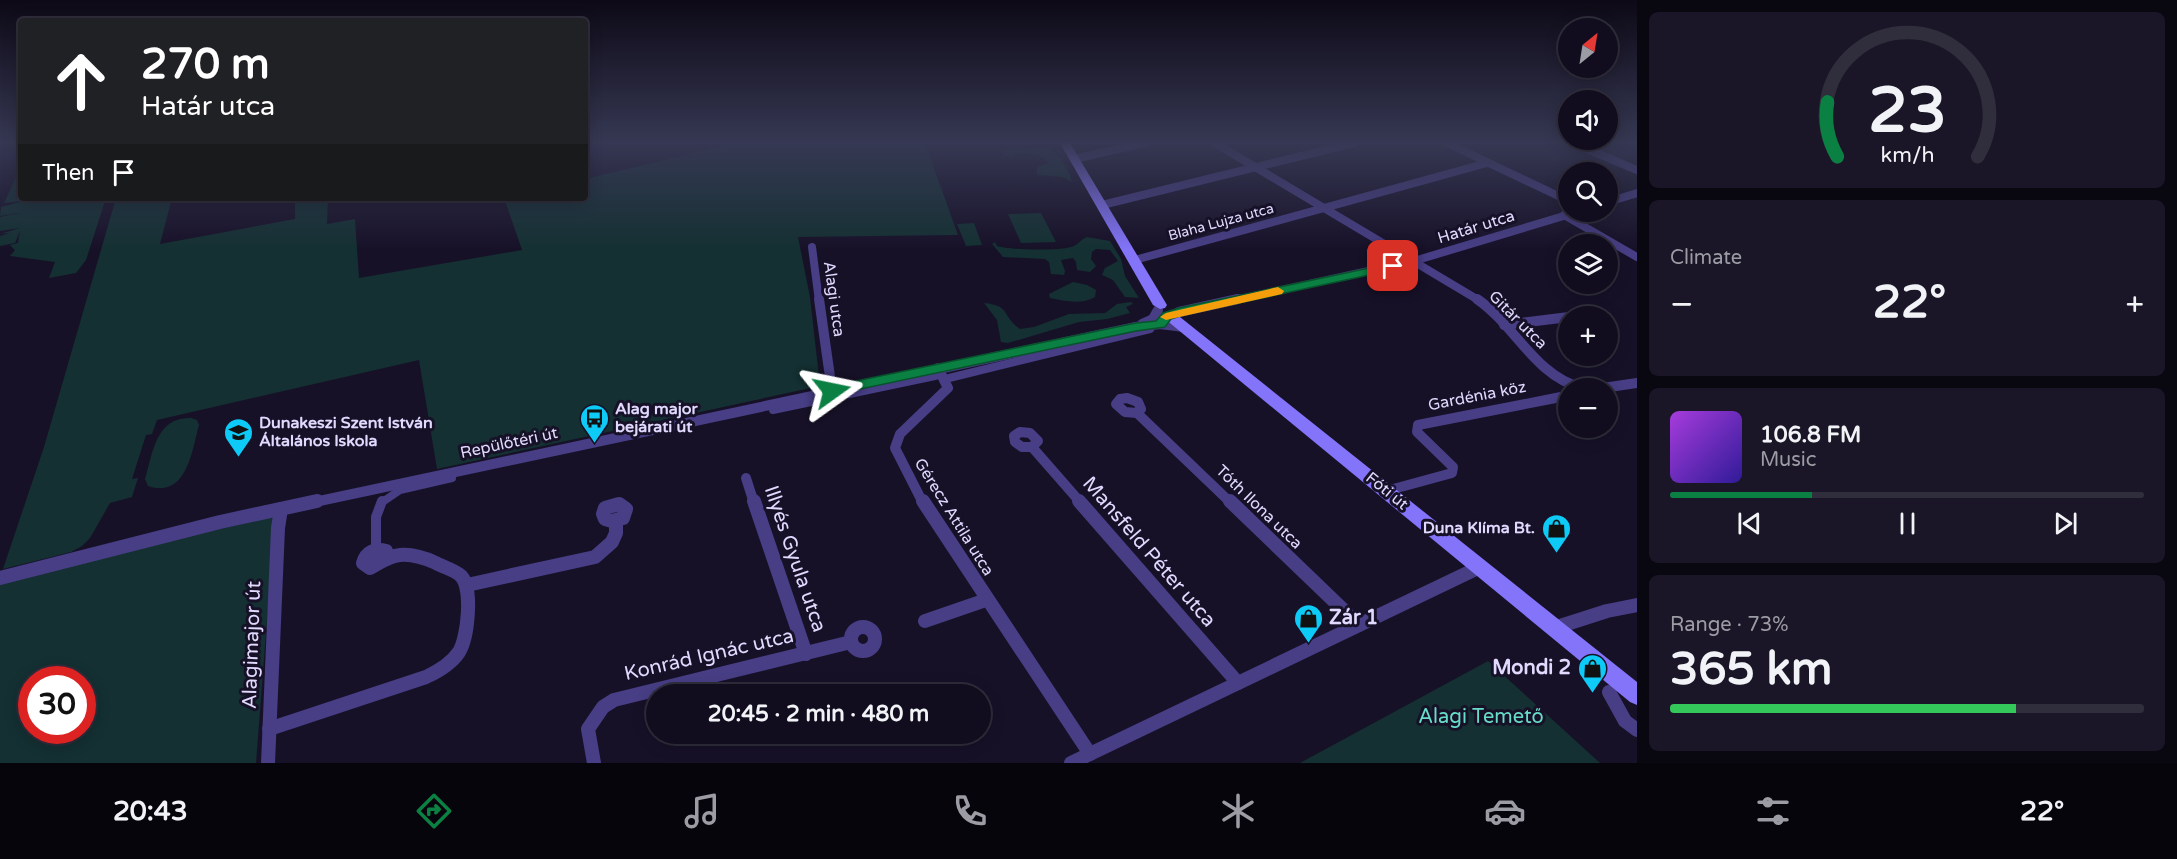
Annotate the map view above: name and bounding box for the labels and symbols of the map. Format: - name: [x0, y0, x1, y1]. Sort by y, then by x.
- north arrow: [1558, 18, 1618, 78]
- street label: Blaha Lujza utca: [1166, 200, 1276, 244]
- street label: Határ utca: [1435, 206, 1517, 248]
- pin: [1367, 240, 1418, 291]
- street label: Alagi utca: [819, 260, 849, 338]
- street label: Gitár utca: [1484, 286, 1552, 354]
- position arrow: [800, 359, 864, 423]
- street label: Gardénia köz: [1426, 377, 1528, 415]
- place label: Alag major bejárati út: [615, 399, 699, 437]
- bus stop icon: Alag major bejárati út: [578, 402, 610, 444]
- place label: Dunakeszi Szent István Általános Iskola: [259, 413, 433, 451]
- school or university icon: Dunakeszi Szent István Általános Iskola: [222, 416, 254, 458]
- street label: Repülőtéri út: [458, 423, 560, 463]
- street label: Gérecz Attila utca: [910, 454, 998, 580]
- street label: Tóth Ilona utca: [1212, 461, 1306, 553]
- street label: Fóti út: [1362, 468, 1412, 514]
- street label: Mansfeld Péter utca: [1077, 472, 1221, 632]
- street label: Illyés Gyula utca: [759, 483, 831, 635]
- shop icon: Duna Klíma Bt.: [1540, 512, 1572, 554]
- place label: Duna Klíma Bt.: [1423, 518, 1535, 538]
- street label: Alagimajor út: [238, 580, 266, 709]
- shop icon: Zár 1: [1292, 602, 1324, 644]
- place label: Zár 1: [1329, 606, 1378, 630]
- street label: Konrád Ignác utca: [622, 624, 796, 686]
- shop icon: Mondi 2: [1576, 652, 1608, 694]
- place label: Mondi 2: [1492, 656, 1571, 680]
- speed limit sign: 30: [18, 666, 96, 744]
- park label: Alagi Temető: [1418, 705, 1544, 729]

